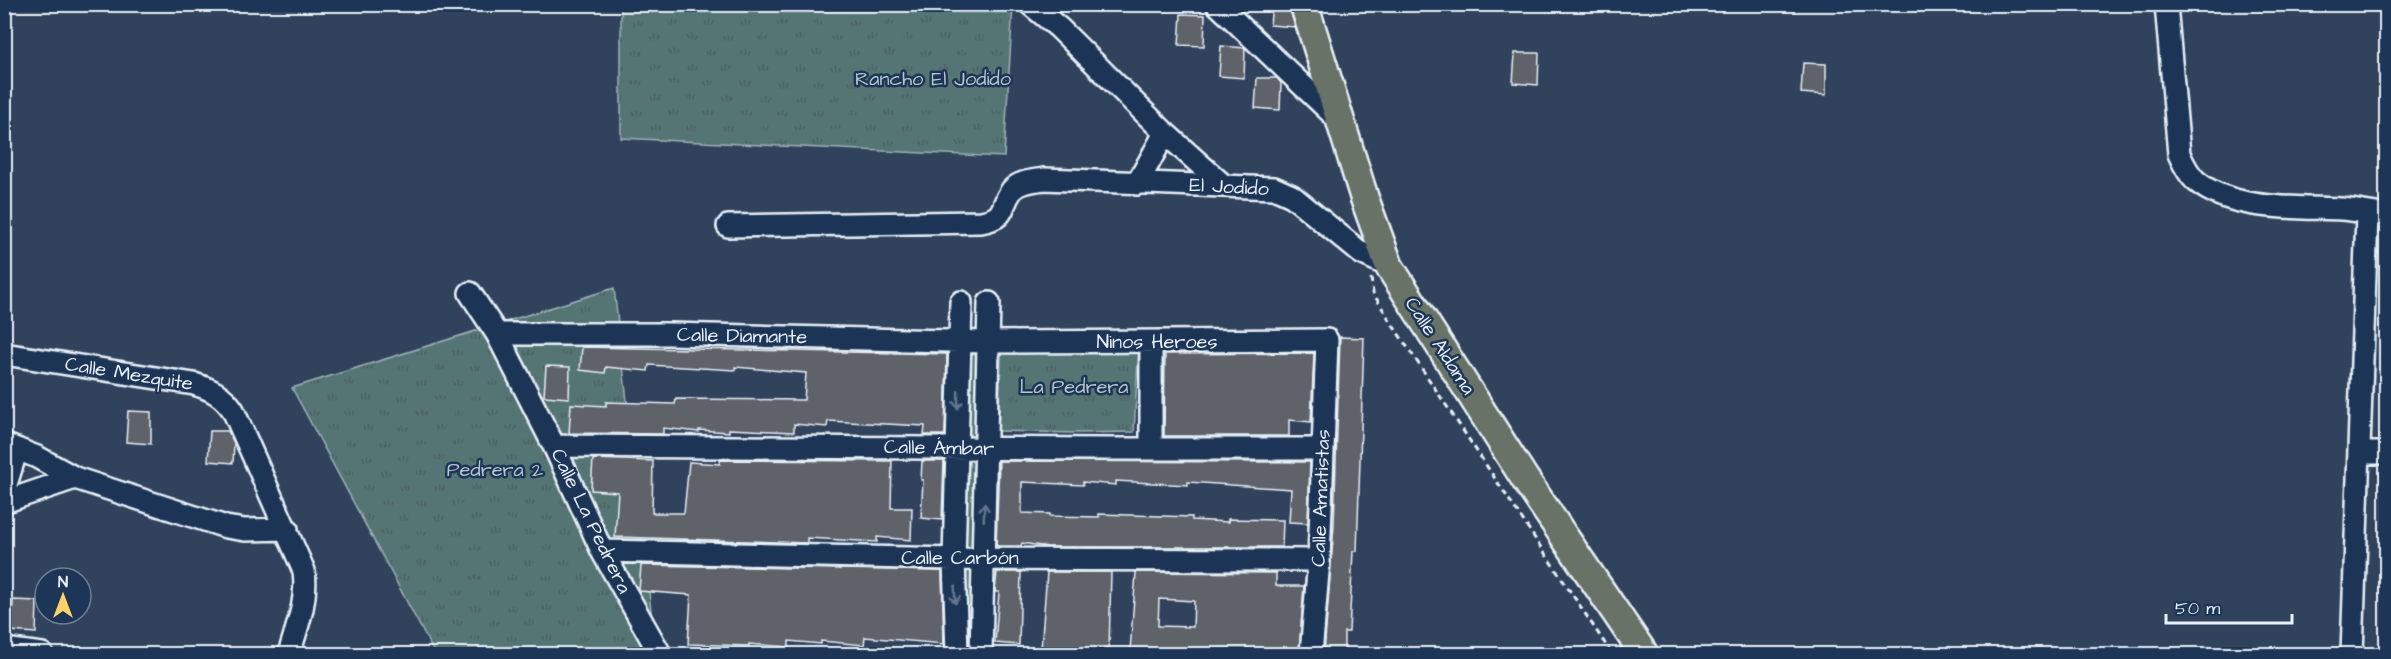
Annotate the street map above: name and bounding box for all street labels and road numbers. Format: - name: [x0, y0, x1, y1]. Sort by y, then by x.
- street label: El Jodido: [1189, 171, 1269, 203]
- street label: Calle Aldama: [1398, 292, 1482, 400]
- street label: Calle Diamante: [677, 321, 808, 351]
- street label: Ninos Heroes: [1097, 328, 1217, 356]
- street label: Calle Mezquite: [63, 350, 195, 398]
- street label: Calle Amatistas: [1305, 429, 1337, 567]
- street label: Calle Ámbar: [884, 433, 994, 463]
- street label: Calle La Pedrera: [544, 444, 638, 598]
- street label: Calle Carbón: [901, 544, 1019, 572]

